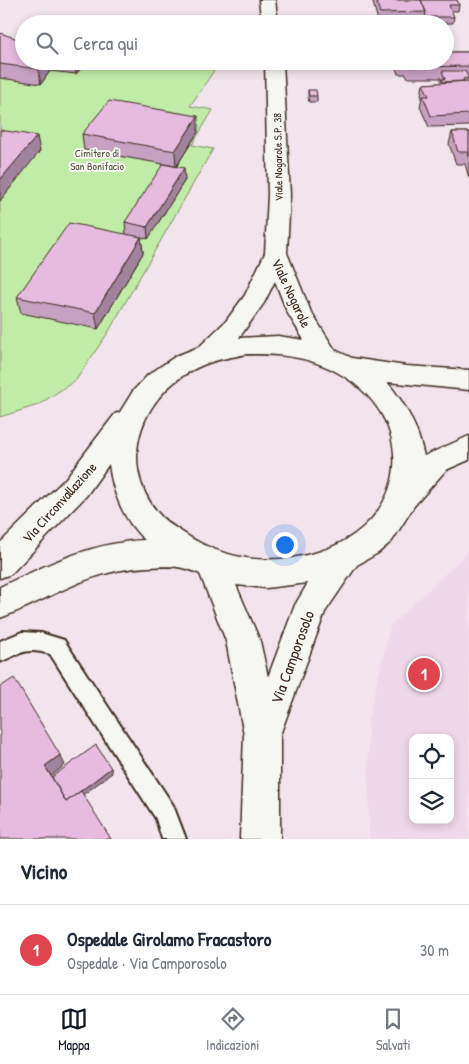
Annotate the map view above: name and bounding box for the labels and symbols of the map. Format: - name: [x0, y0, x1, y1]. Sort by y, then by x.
- street label: Viale Nogarole S.P. 38: [270, 113, 286, 201]
- park label: Cimitero di San Bonifacio: [70, 146, 124, 173]
- street label: Viale Nogarole: [267, 255, 316, 331]
- street label: Via Circonvallazione: [18, 457, 101, 546]
- your location: [272, 532, 298, 558]
- street label: Via Camporosolo: [265, 607, 319, 707]
- pin: 1: [408, 655, 440, 693]

